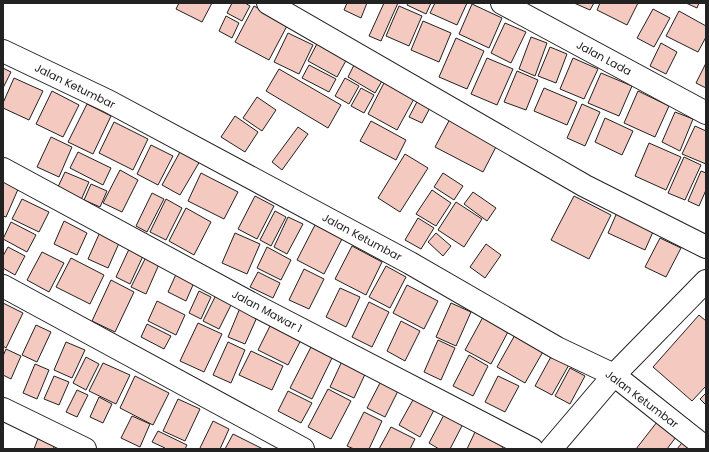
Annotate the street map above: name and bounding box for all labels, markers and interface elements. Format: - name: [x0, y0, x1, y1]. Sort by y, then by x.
- street label: Jalan Lada: [574, 37, 634, 79]
- street label: Jalan Ketumbar: [32, 59, 118, 113]
- street label: Jalan Ketumbar: [319, 209, 405, 265]
- street label: Jalan Mawar 1: [229, 286, 305, 336]
- street label: Jalan Ketumbar: [602, 366, 682, 432]

